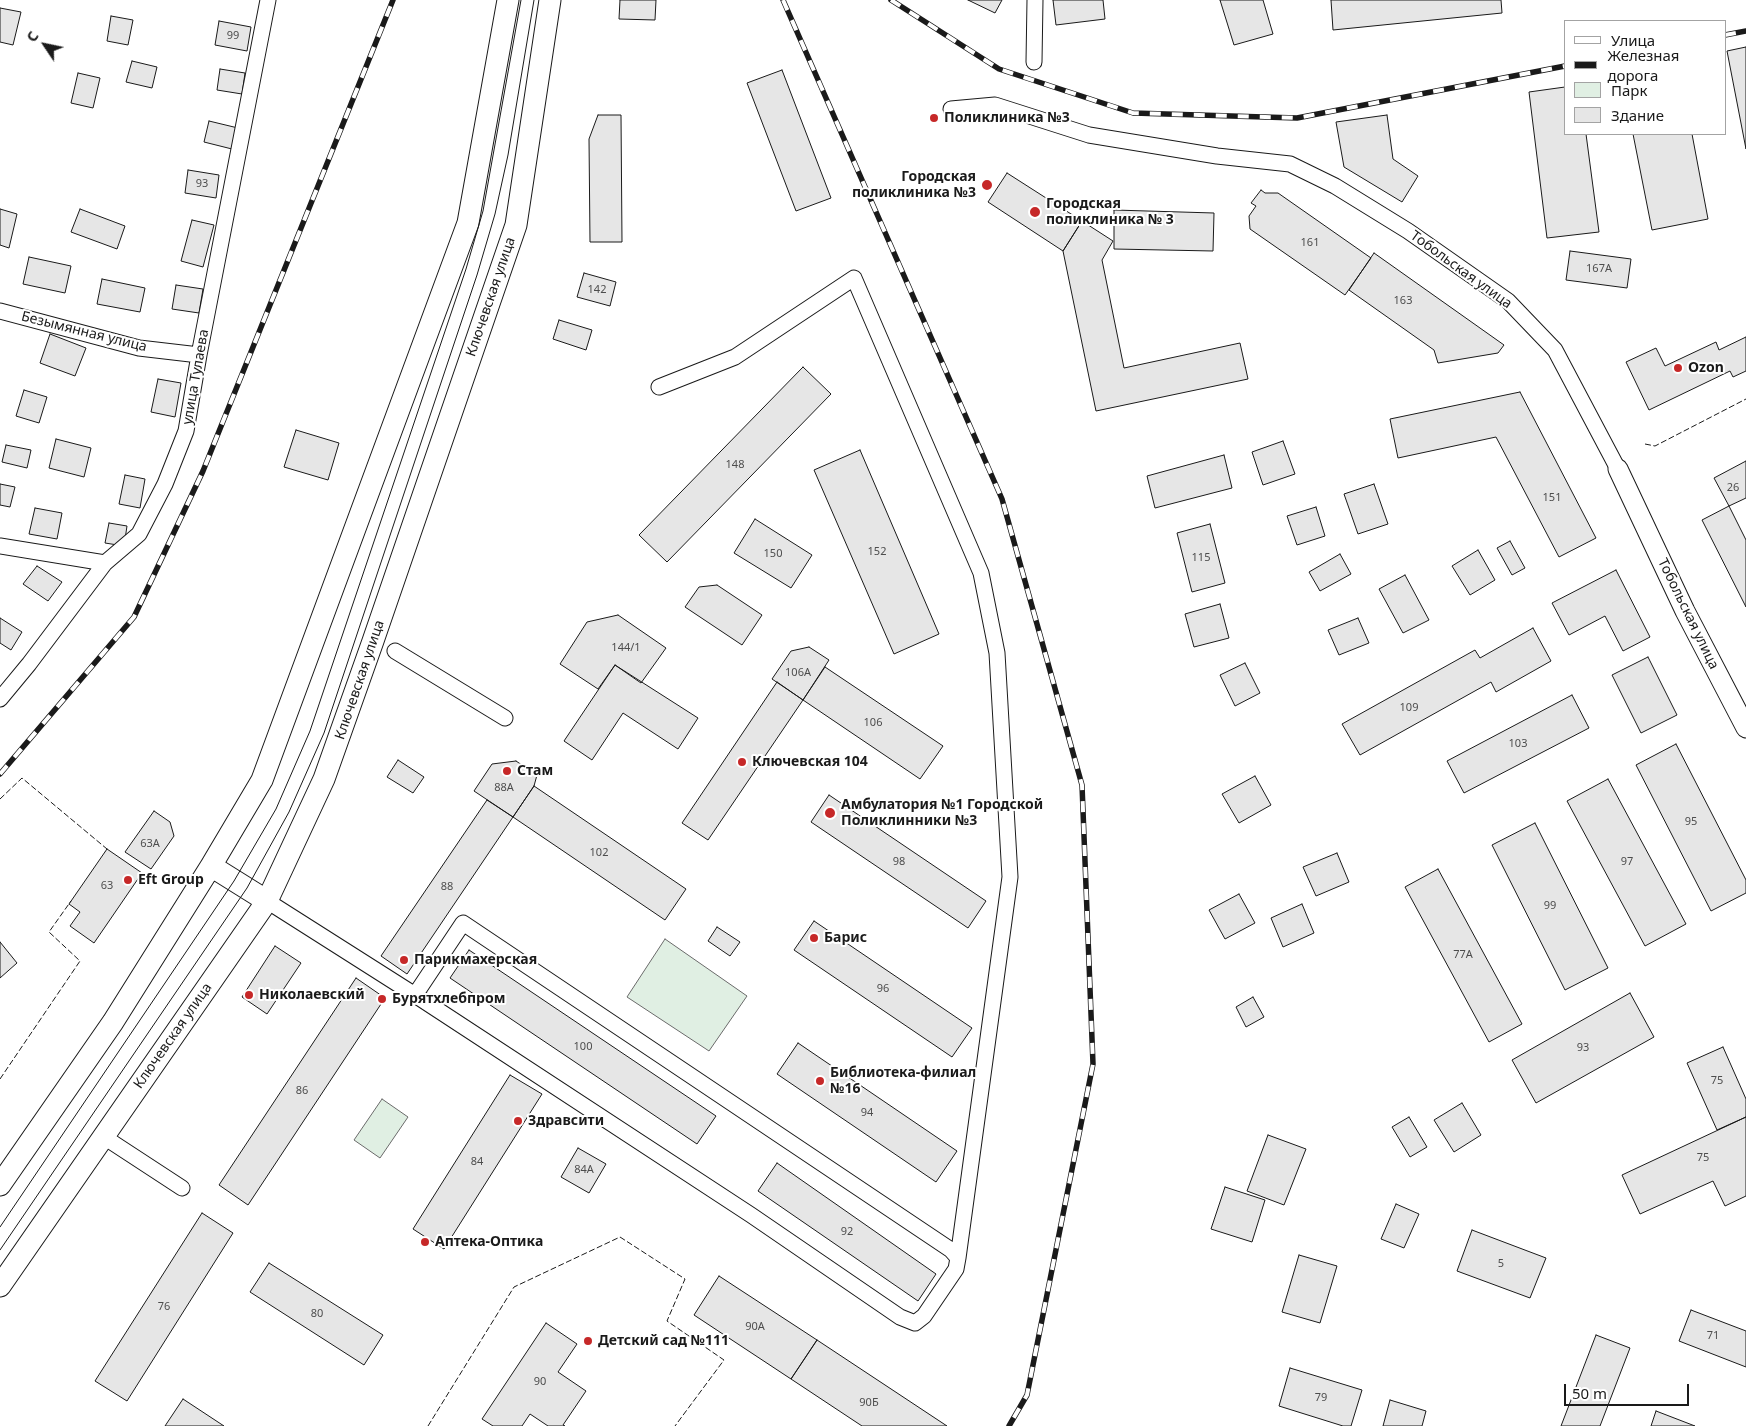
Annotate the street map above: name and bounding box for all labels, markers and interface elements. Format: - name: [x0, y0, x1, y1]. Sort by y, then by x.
- north arrow: [20, 20, 70, 70]
- legend: [1564, 20, 1726, 135]
- text: С: [22, 27, 43, 45]
- house number: 99: [227, 29, 239, 43]
- text: Улица: [1611, 30, 1655, 50]
- text: Железная дорога: [1607, 45, 1680, 85]
- text: Парк: [1611, 80, 1647, 100]
- text: Здание: [1611, 105, 1664, 125]
- place label: Поликлиника №3: [944, 110, 1070, 126]
- marker: Поликлиника №3: [928, 112, 940, 124]
- place label: Городская поликлиника №3: [852, 169, 976, 202]
- house number: 93: [196, 177, 208, 191]
- marker: Городская поликлиника №3: [980, 178, 994, 192]
- place label: Городская поликлиника № 3: [1046, 196, 1174, 228]
- marker: Городская поликлиника № 3: [1028, 205, 1042, 219]
- street label: Тобольская улица: [1407, 228, 1515, 312]
- street label: Ключевская улица: [463, 235, 519, 359]
- house number: 161: [1301, 236, 1319, 250]
- house number: 167А: [1586, 262, 1612, 276]
- house number: 142: [588, 283, 606, 297]
- house number: 163: [1394, 294, 1412, 308]
- street label: Безымянная улица: [19, 308, 149, 356]
- street label: улица Тулаева: [179, 328, 213, 426]
- place label: Ozon: [1688, 360, 1724, 376]
- marker: Ozon: [1672, 362, 1684, 374]
- house number: 148: [726, 458, 744, 472]
- house number: 26: [1727, 481, 1739, 495]
- house number: 151: [1543, 491, 1561, 505]
- house number: 152: [868, 545, 886, 559]
- house number: 150: [764, 547, 782, 561]
- house number: 115: [1192, 551, 1210, 565]
- street label: Тобольская улица: [1654, 556, 1722, 672]
- street label: Ключевская улица: [332, 618, 388, 742]
- house number: 144/1: [611, 641, 641, 655]
- house number: 106А: [785, 666, 811, 680]
- house number: 109: [1400, 701, 1418, 715]
- house number: 106: [864, 716, 882, 730]
- house number: 103: [1509, 737, 1527, 751]
- place label: Ключевская 104: [752, 754, 868, 770]
- marker: Ключевская 104: [736, 756, 748, 768]
- place label: Стам: [517, 763, 553, 779]
- marker: Стам: [501, 765, 513, 777]
- house number: 88А: [494, 781, 514, 795]
- place label: Амбулатория №1 Городской Поликлинники №3: [841, 797, 1043, 830]
- marker: Амбулатория №1 Городской Поликлинники №3: [823, 806, 837, 820]
- house number: 95: [1685, 815, 1697, 829]
- house number: 63А: [140, 837, 160, 851]
- house number: 102: [590, 846, 608, 860]
- house number: 98: [893, 855, 905, 869]
- house number: 97: [1621, 855, 1633, 869]
- place label: Eft Group: [138, 872, 204, 888]
- marker: Eft Group: [122, 874, 134, 886]
- house number: 63: [101, 879, 113, 893]
- house number: 88: [441, 880, 453, 894]
- house number: 99: [1544, 899, 1556, 913]
- place label: Барис: [824, 930, 867, 946]
- marker: Барис: [808, 932, 820, 944]
- house number: 77А: [1453, 948, 1473, 962]
- place label: Парикмахерская: [414, 952, 537, 968]
- marker: Парикмахерская: [398, 954, 410, 966]
- street label: Ключевская улица: [130, 980, 216, 1092]
- house number: 96: [877, 982, 889, 996]
- place label: Николаевский: [259, 987, 365, 1003]
- marker: Николаевский: [243, 989, 255, 1001]
- place label: Бурятхлебпром: [392, 991, 505, 1007]
- marker: Бурятхлебпром: [376, 993, 388, 1005]
- house number: 100: [574, 1040, 592, 1054]
- house number: 93: [1577, 1041, 1589, 1055]
- place label: Библиотека-филиал №16: [830, 1065, 976, 1098]
- house number: 75: [1711, 1074, 1723, 1088]
- marker: Библиотека-филиал №16: [814, 1075, 826, 1087]
- house number: 86: [296, 1084, 308, 1098]
- house number: 94: [861, 1106, 873, 1120]
- place label: Здравсити: [528, 1113, 604, 1129]
- marker: Здравсити: [512, 1115, 524, 1127]
- house number: 75: [1697, 1151, 1709, 1165]
- house number: 84: [471, 1155, 483, 1169]
- house number: 84А: [574, 1163, 594, 1177]
- house number: 92: [841, 1225, 853, 1239]
- place label: Аптека-Оптика: [435, 1234, 543, 1250]
- marker: Аптека-Оптика: [419, 1236, 431, 1248]
- house number: 5: [1498, 1257, 1504, 1271]
- house number: 76: [158, 1300, 170, 1314]
- house number: 80: [311, 1307, 323, 1321]
- house number: 90А: [745, 1320, 765, 1334]
- house number: 71: [1707, 1329, 1719, 1343]
- place label: Детский сад №111: [598, 1333, 729, 1349]
- marker: Детский сад №111: [582, 1335, 594, 1347]
- scale bar: [1566, 1374, 1691, 1406]
- house number: 90: [534, 1375, 546, 1389]
- text: 50 m: [1572, 1383, 1607, 1403]
- house number: 79: [1315, 1391, 1327, 1405]
- house number: 90Б: [859, 1396, 879, 1410]

